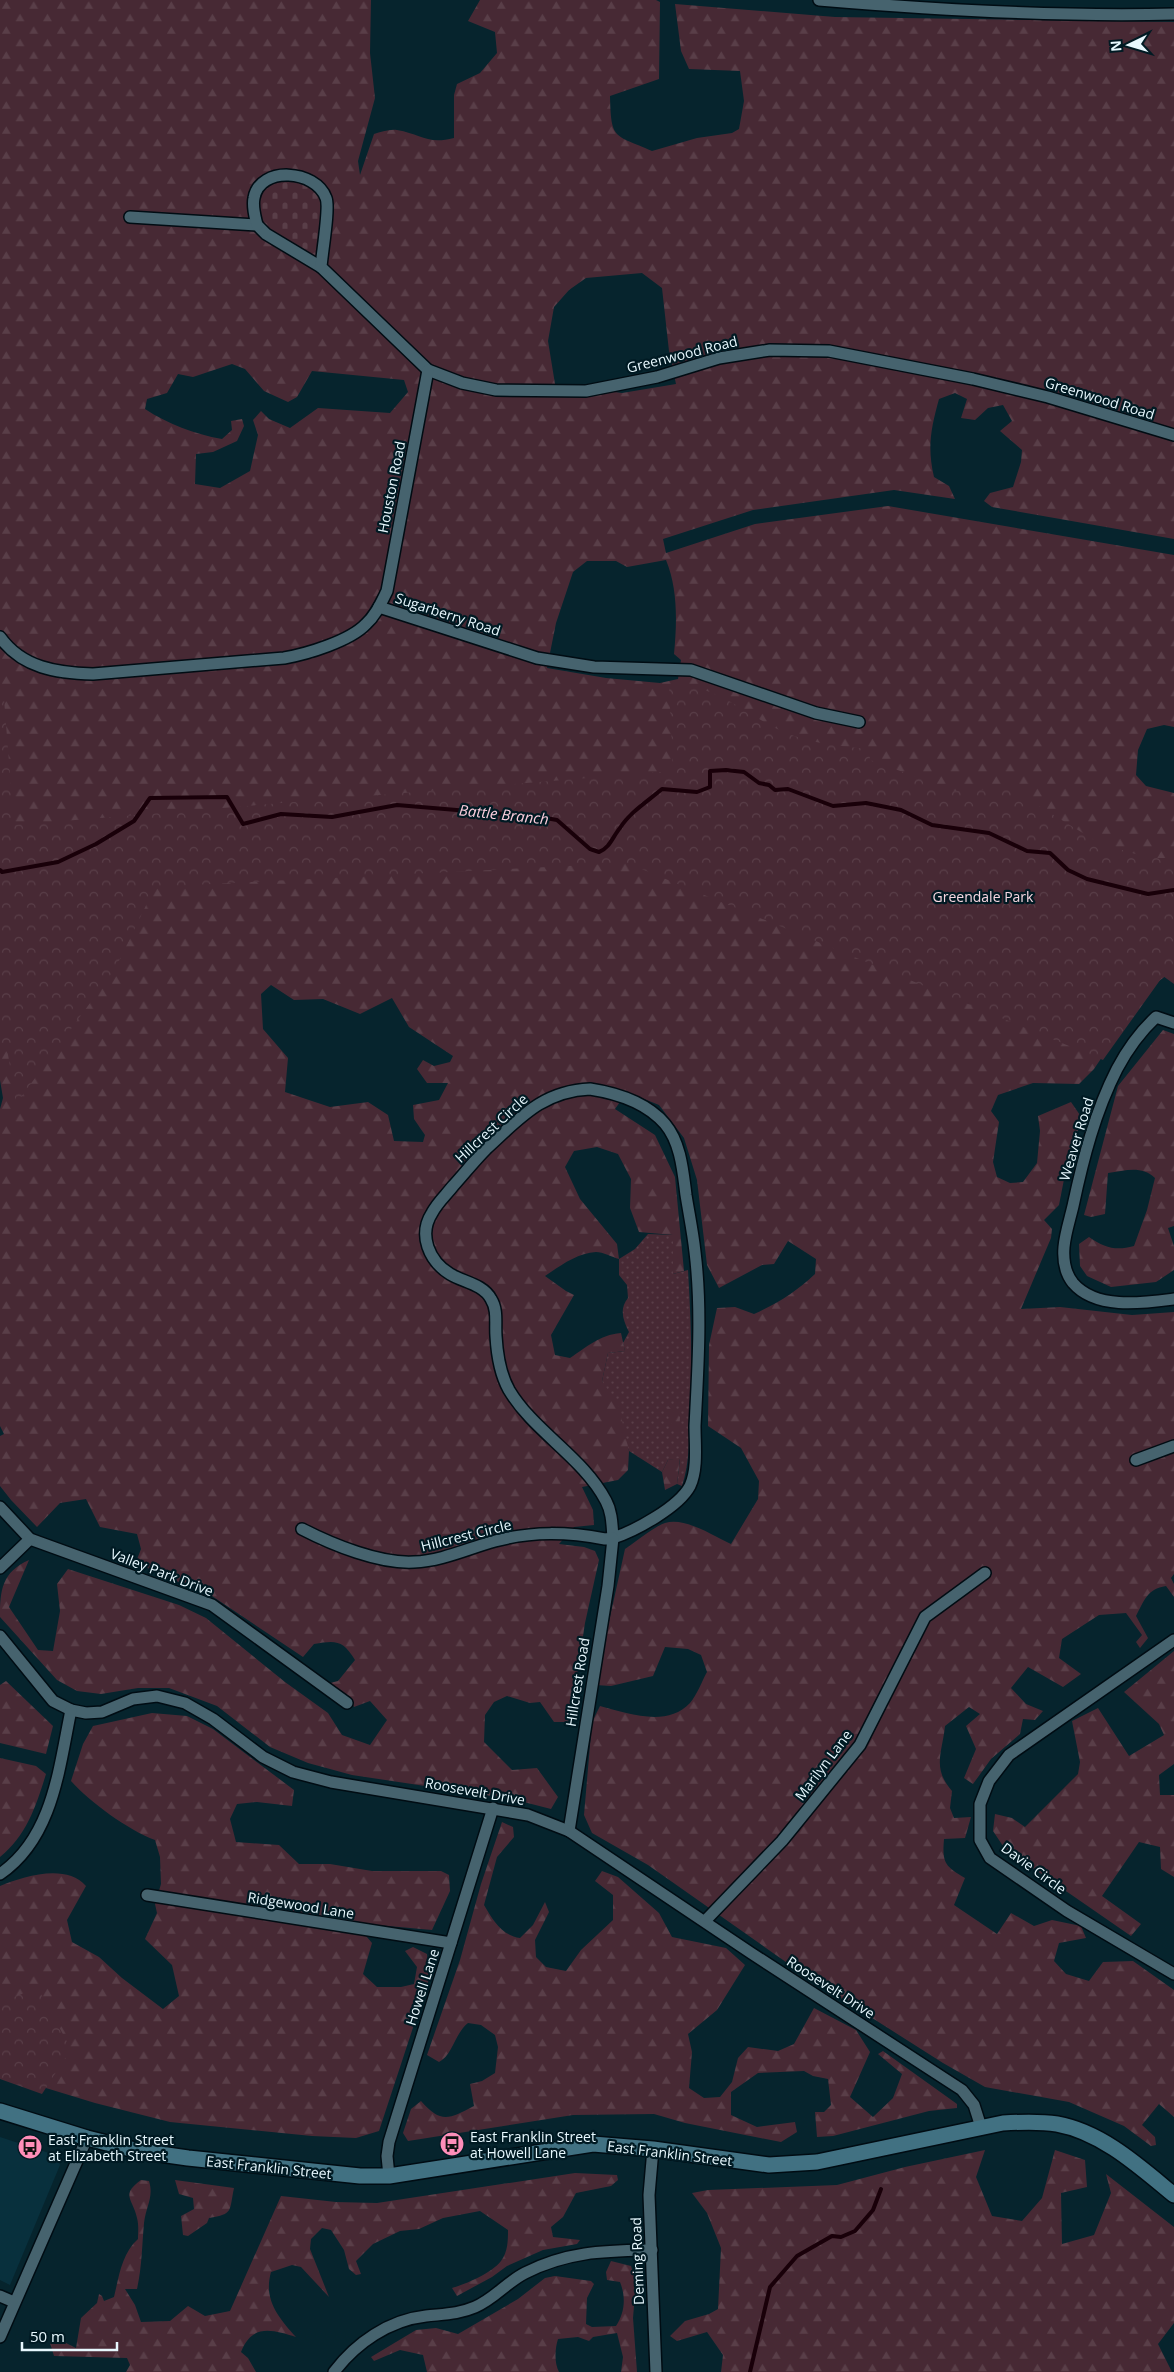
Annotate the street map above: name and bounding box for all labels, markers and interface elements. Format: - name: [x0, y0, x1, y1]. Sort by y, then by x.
- north arrow: [1104, 20, 1154, 70]
- text: N: [1106, 40, 1126, 53]
- street label: Greenwood Road: [625, 331, 739, 377]
- street label: Greenwood Road: [1043, 372, 1157, 424]
- street label: Houston Road: [373, 440, 409, 534]
- street label: Sugarberry Road: [393, 588, 503, 640]
- water label: Battle Branch: [458, 799, 550, 829]
- park label: Greendale Park: [933, 887, 1034, 906]
- street label: Hillcrest Circle: [451, 1089, 531, 1167]
- street label: Weaver Road: [1054, 1095, 1098, 1183]
- street label: Hillcrest Circle: [419, 1515, 513, 1555]
- street label: Valley Park Drive: [108, 1544, 216, 1600]
- street label: Hillcrest Road: [561, 1636, 593, 1728]
- street label: Marilyn Lane: [790, 1726, 856, 1804]
- street label: Roosevelt Drive: [423, 1773, 527, 1809]
- street label: Davie Circle: [998, 1838, 1070, 1898]
- street label: Ridgewood Lane: [246, 1887, 356, 1923]
- street label: Howell Lane: [401, 1946, 443, 2028]
- street label: Roosevelt Drive: [783, 1951, 879, 2023]
- place label: East Franklin Street at Howell Lane: [470, 2127, 596, 2162]
- place label: East Franklin Street at Elizabeth Street: [48, 2130, 174, 2165]
- bus stop icon: East Franklin Street at Howell Lane: [439, 2131, 465, 2157]
- bus stop icon: East Franklin Street at Elizabeth Street: [17, 2134, 43, 2160]
- street label: East Franklin Street: [606, 2136, 734, 2170]
- street label: East Franklin Street: [205, 2151, 333, 2183]
- street label: Deming Road: [626, 2217, 648, 2305]
- scale bar: [22, 2320, 118, 2352]
- text: 50 m: [30, 2326, 65, 2346]

